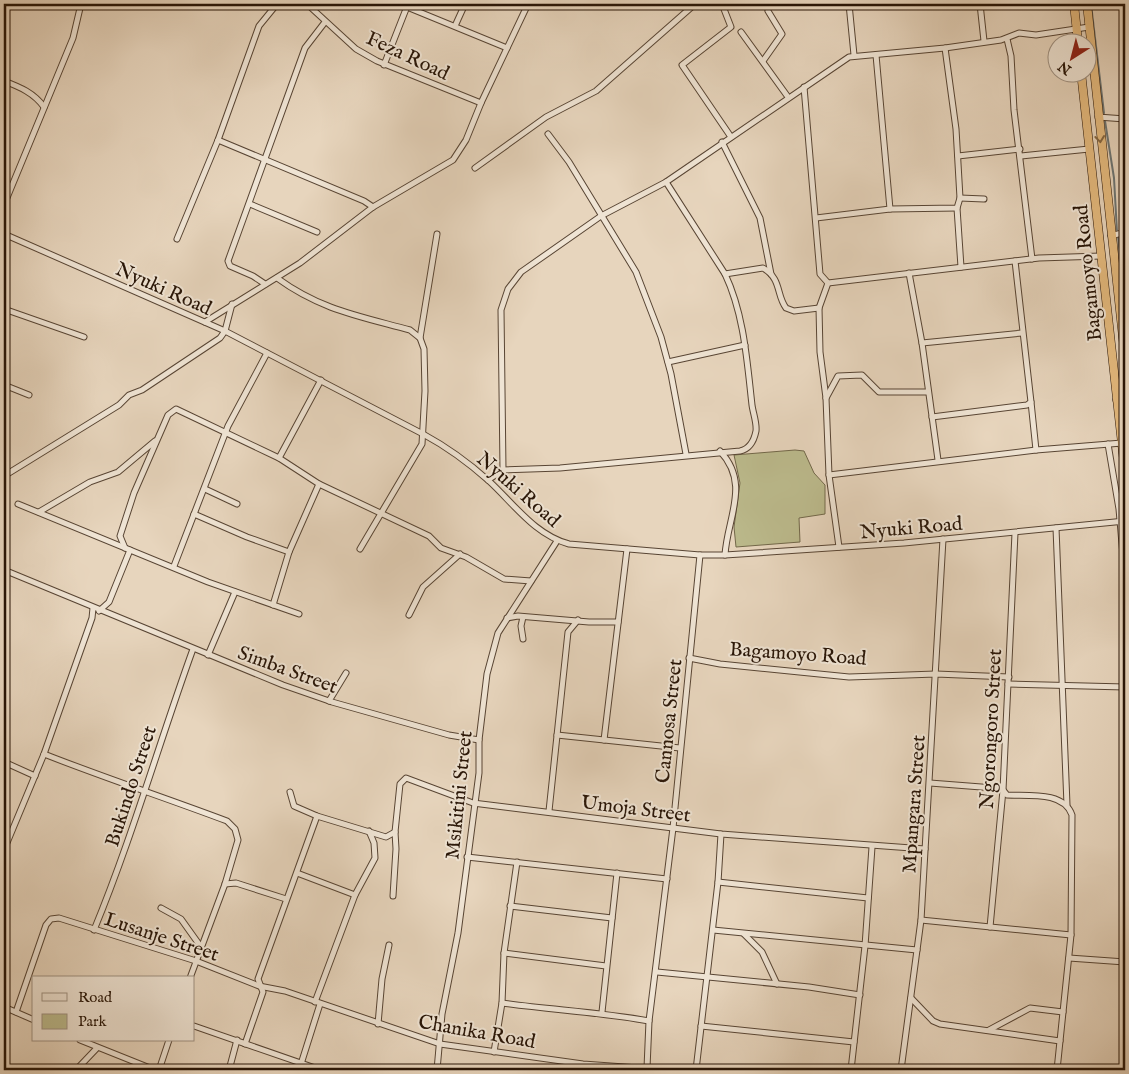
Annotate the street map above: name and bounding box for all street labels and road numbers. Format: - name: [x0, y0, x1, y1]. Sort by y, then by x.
- street label: Feza Road: [362, 26, 453, 87]
- street label: Bagamoyo Road: [1069, 203, 1108, 342]
- street label: Nyuki Road: [111, 257, 216, 322]
- street label: Nyuki Road: [471, 447, 565, 534]
- street label: Nyuki Road: [859, 512, 964, 545]
- street label: Bagamoyo Road: [729, 637, 868, 672]
- street label: Simba Street: [234, 641, 341, 700]
- street label: Ngorongoro Street: [975, 648, 1008, 810]
- street label: Cannosa Street: [651, 658, 688, 785]
- street label: Bukindo Street: [100, 723, 163, 850]
- street label: Msikitini Street: [440, 729, 479, 861]
- street label: Mpangara Street: [897, 734, 932, 874]
- street label: Umoja Street: [580, 790, 692, 829]
- street label: Lusanje Street: [101, 907, 222, 968]
- street label: Chanika Road: [416, 1010, 538, 1055]

